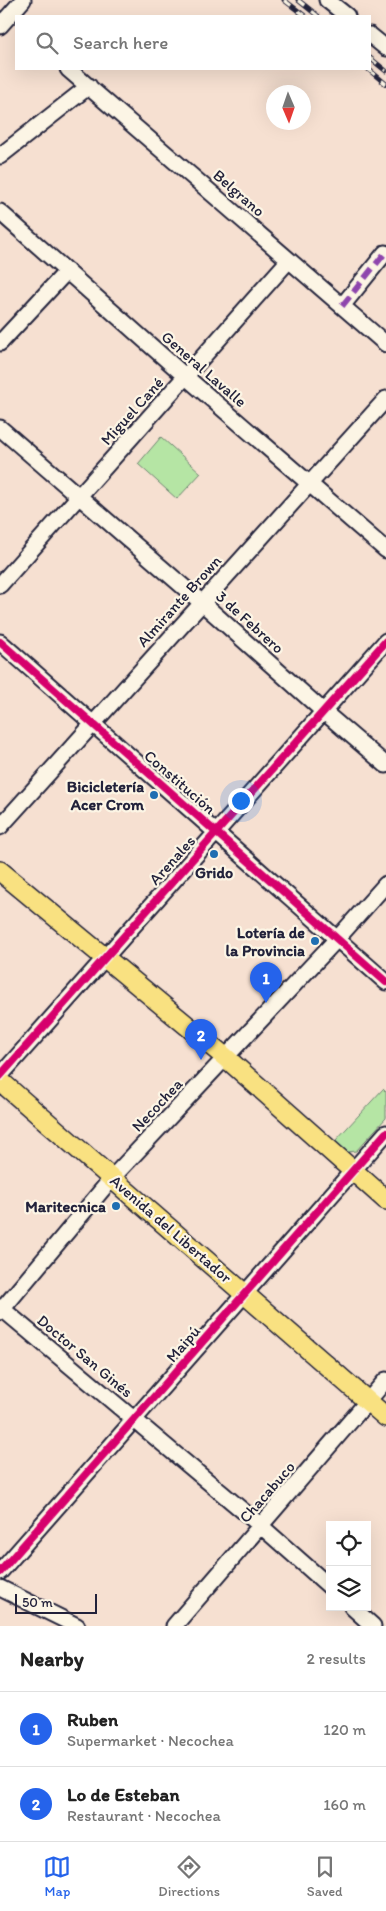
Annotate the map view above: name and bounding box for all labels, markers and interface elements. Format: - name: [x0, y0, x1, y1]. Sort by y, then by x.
- search box: [15, 15, 371, 70]
- icon: search: [33, 29, 61, 57]
- text: Search here: [73, 31, 168, 54]
- north arrow: [266, 85, 311, 130]
- street label: Belgrano: [209, 165, 269, 221]
- street label: General Lavalle: [158, 327, 251, 411]
- street label: Miguel Cané: [97, 373, 167, 449]
- street label: Almirante Brown: [133, 551, 225, 651]
- street label: 3 de Febrero: [212, 586, 288, 658]
- street label: Constitución: [140, 746, 220, 818]
- place label: Bicicletería Acer Crom: [67, 777, 145, 814]
- your location: [228, 788, 254, 814]
- marker: Bicicletería Acer Crom: [148, 789, 160, 801]
- street label: Arenales: [145, 831, 199, 889]
- marker: Grido: [208, 848, 220, 860]
- place label: Grido: [195, 863, 233, 882]
- place label: Lotería de la Provincia: [225, 923, 305, 960]
- marker: Lotería de la Provincia: [309, 935, 321, 947]
- pin: 1: [250, 962, 282, 1003]
- pin: 2: [185, 1019, 217, 1060]
- street label: Necochea: [128, 1074, 187, 1136]
- street label: Avenida del Libertador: [106, 1171, 236, 1287]
- place label: Maritecnica: [25, 1197, 106, 1216]
- marker: Maritecnica: [110, 1200, 122, 1212]
- street label: Doctor San Ginés: [33, 1311, 137, 1401]
- street label: Maipú: [162, 1322, 204, 1366]
- street label: Chacabuco: [235, 1457, 299, 1527]
- map controls: [326, 1521, 371, 1611]
- button: locate: [326, 1521, 371, 1566]
- button: layers: [326, 1566, 371, 1611]
- scale bar: [15, 1591, 98, 1614]
- text: 50 m: [22, 1594, 53, 1611]
- text: Nearby: [20, 1646, 84, 1671]
- text: 2 results: [306, 1649, 366, 1668]
- text: Ruben: [67, 1708, 118, 1731]
- text: 1: [32, 1720, 40, 1739]
- text: 120 m: [323, 1720, 366, 1739]
- text: Supermarket · Necochea: [67, 1731, 234, 1750]
- text: Lo de Esteban: [67, 1783, 180, 1806]
- text: 2: [32, 1795, 40, 1814]
- text: 160 m: [323, 1795, 366, 1814]
- text: Restaurant · Necochea: [67, 1806, 221, 1825]
- tab: Map: [43, 1853, 71, 1900]
- tab: Directions: [158, 1853, 220, 1900]
- tab: Saved: [307, 1853, 343, 1900]

